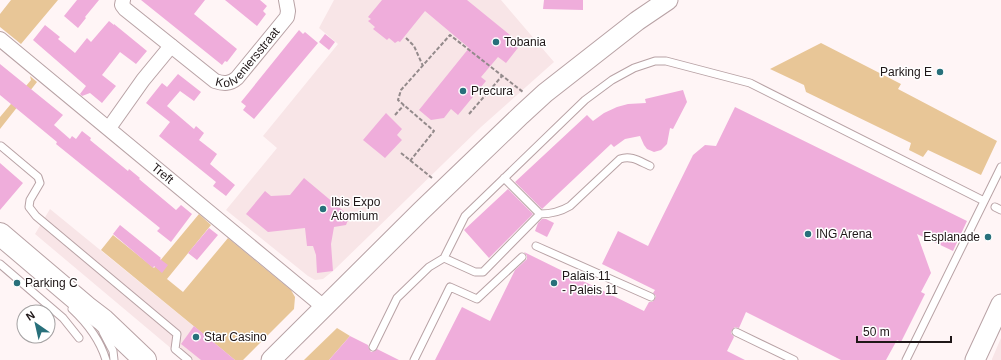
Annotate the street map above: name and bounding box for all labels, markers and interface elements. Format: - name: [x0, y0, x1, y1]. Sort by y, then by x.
- street label: Kolveniersstraat: [214, 24, 283, 90]
- place label: Tobania: [504, 35, 546, 49]
- marker: Tobania: [491, 37, 501, 47]
- place label: Parking E: [880, 65, 932, 79]
- marker: Parking E: [935, 67, 945, 77]
- place label: Precura: [471, 84, 513, 98]
- marker: Precura: [458, 86, 468, 96]
- street label: Treft: [149, 160, 177, 187]
- place label: Ibis Expo Atomium: [331, 195, 381, 223]
- marker: Ibis Expo Atomium: [318, 204, 328, 214]
- place label: ING Arena: [816, 227, 872, 241]
- marker: ING Arena: [803, 229, 813, 239]
- place label: Esplanade: [923, 230, 980, 244]
- marker: Esplanade: [983, 232, 993, 242]
- place label: Palais 11 - Paleis 11: [562, 269, 618, 297]
- place label: Parking C: [25, 276, 78, 290]
- marker: Parking C: [12, 278, 22, 288]
- marker: Palais 11 - Paleis 11: [549, 278, 559, 288]
- north arrow: [16, 304, 56, 344]
- text: N: [24, 308, 37, 323]
- scale bar: [857, 318, 951, 344]
- text: 50 m: [863, 325, 890, 339]
- place label: Star Casino: [204, 330, 267, 344]
- marker: Star Casino: [191, 332, 201, 342]

